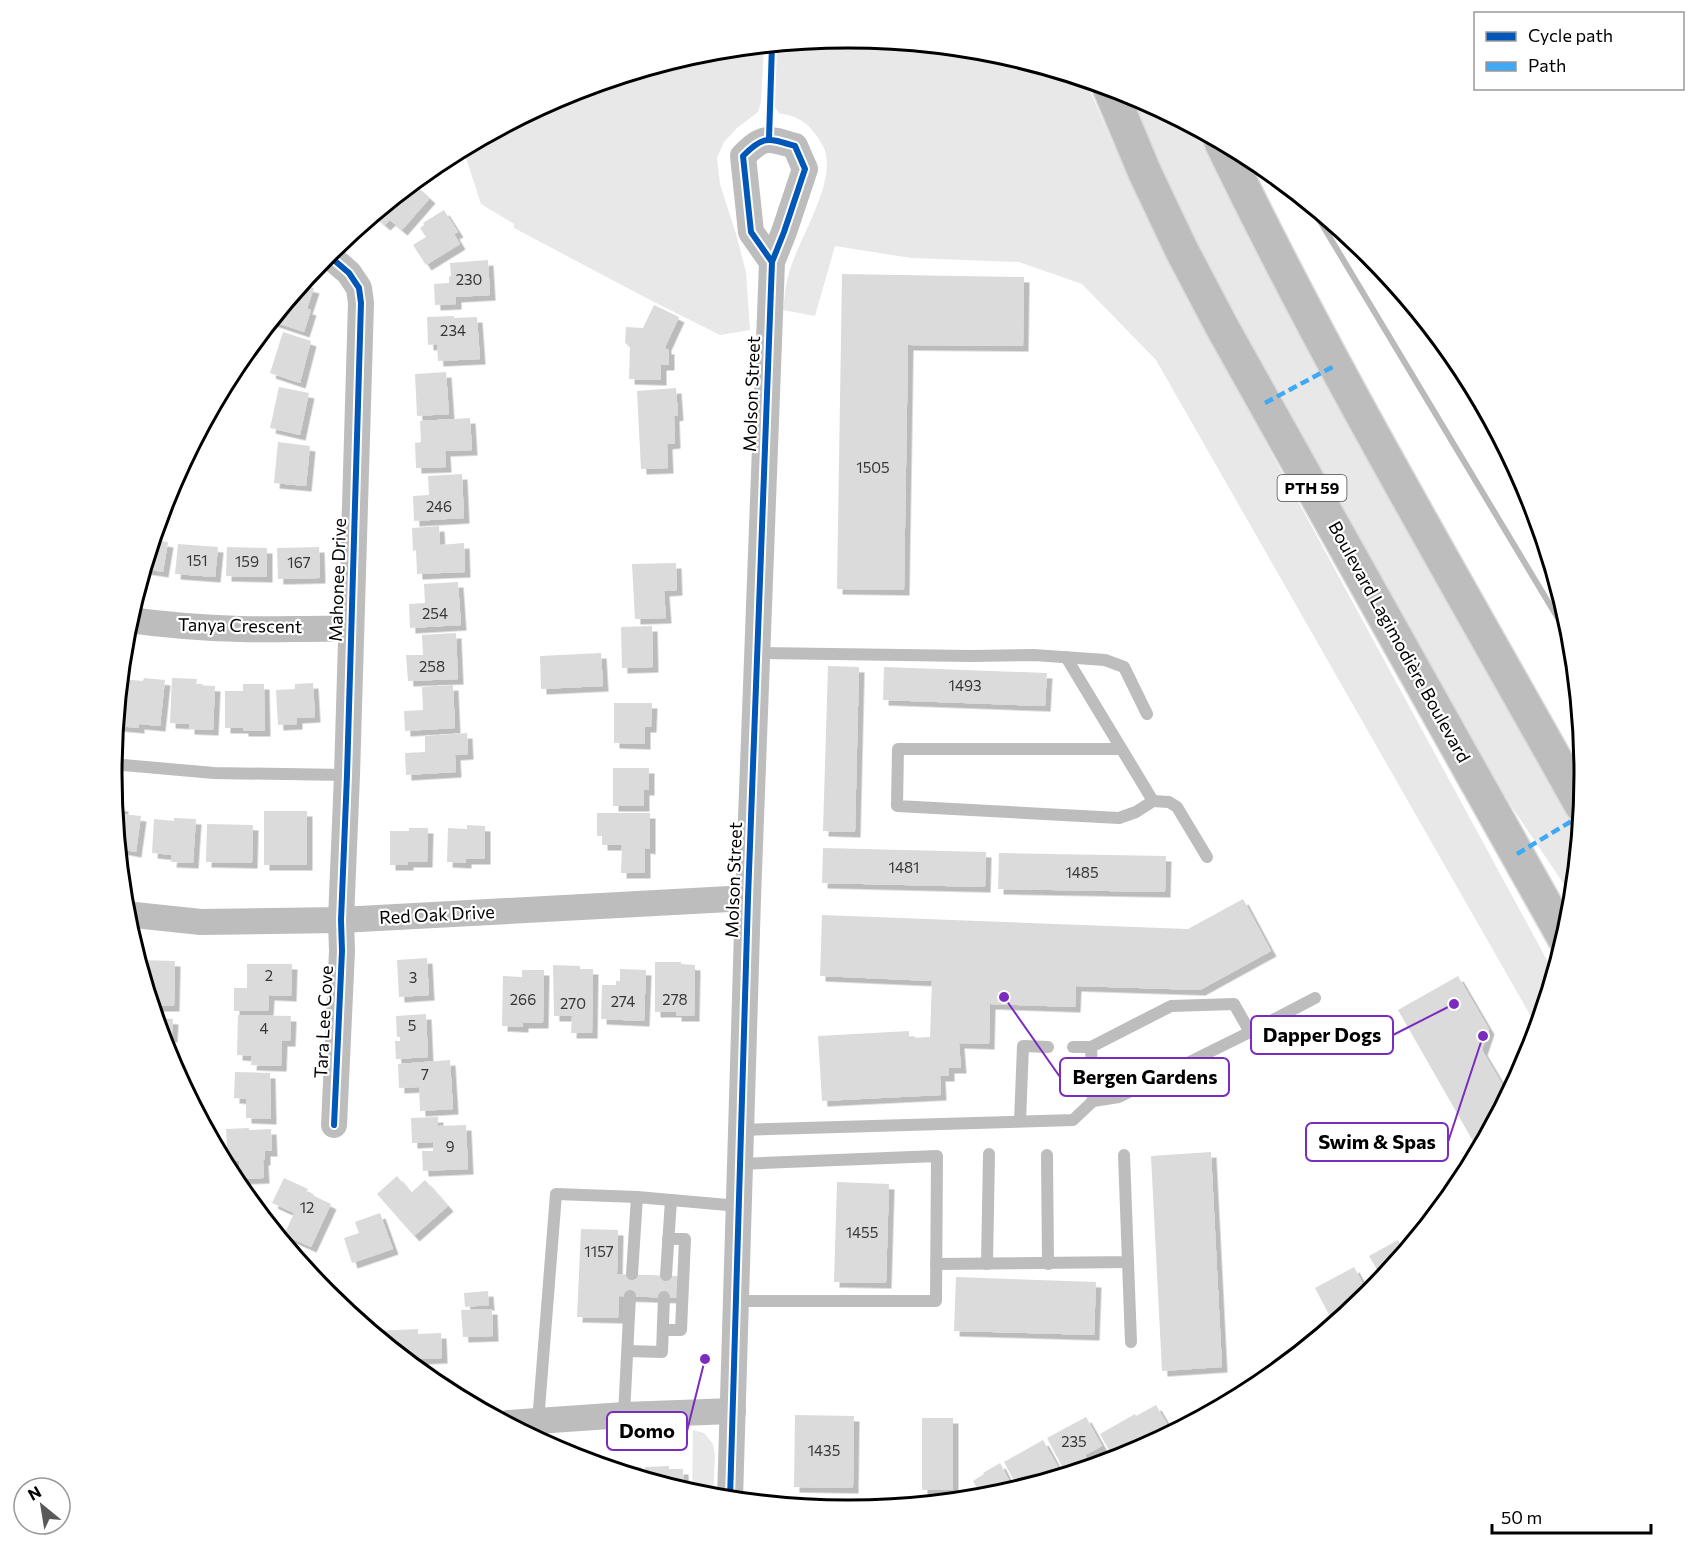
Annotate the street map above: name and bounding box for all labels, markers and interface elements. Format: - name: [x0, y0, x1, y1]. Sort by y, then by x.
- legend: [1474, 12, 1684, 90]
- text: Cycle path: [1528, 24, 1613, 46]
- text: Path: [1528, 54, 1566, 76]
- house number: 230: [456, 270, 482, 288]
- house number: 234: [440, 321, 466, 339]
- street label: Molson Street: [738, 336, 764, 452]
- house number: 1505: [856, 458, 890, 476]
- road number: PTH 59: [1278, 475, 1346, 501]
- house number: 246: [426, 497, 452, 515]
- street label: Boulevard Lagimodière Boulevard: [1324, 517, 1476, 766]
- street label: Mahonee Drive: [324, 518, 350, 642]
- house number: 151: [186, 551, 208, 569]
- house number: 159: [235, 552, 259, 570]
- house number: 167: [287, 553, 311, 571]
- house number: 254: [422, 604, 448, 622]
- street label: Tanya Crescent: [178, 613, 302, 637]
- house number: 258: [419, 657, 445, 675]
- house number: 1493: [948, 676, 982, 694]
- street label: Molson Street: [720, 822, 746, 938]
- house number: 1481: [889, 858, 919, 876]
- house number: 1485: [1065, 863, 1099, 881]
- street label: Red Oak Drive: [379, 900, 495, 928]
- street label: Tara Lee Cove: [309, 965, 337, 1079]
- house number: 2: [265, 966, 273, 984]
- house number: 3: [409, 968, 417, 986]
- house number: 266: [510, 990, 536, 1008]
- house number: 278: [662, 990, 688, 1008]
- house number: 274: [611, 992, 635, 1010]
- house number: 270: [560, 994, 586, 1012]
- house number: 5: [408, 1016, 416, 1034]
- callout: Dapper Dogs: [1251, 1016, 1393, 1054]
- house number: 4: [260, 1019, 269, 1037]
- text: Dapper Dogs: [1263, 1022, 1381, 1046]
- callout: Bergen Gardens: [1060, 1058, 1229, 1096]
- text: Bergen Gardens: [1073, 1064, 1217, 1088]
- house number: 7: [421, 1065, 429, 1083]
- callout: Swim & Spas: [1306, 1123, 1448, 1161]
- text: Swim & Spas: [1318, 1129, 1436, 1153]
- house number: 9: [445, 1137, 455, 1155]
- house number: 12: [300, 1198, 314, 1216]
- house number: 1455: [846, 1223, 878, 1241]
- house number: 1157: [584, 1242, 614, 1260]
- callout: Domo: [607, 1412, 687, 1450]
- text: Domo: [619, 1418, 675, 1442]
- house number: 235: [1061, 1432, 1087, 1450]
- house number: 1435: [808, 1441, 840, 1459]
- north arrow: [12, 1476, 72, 1536]
- text: N: [24, 1481, 44, 1504]
- scale bar: [1492, 1497, 1651, 1535]
- text: 50 m: [1501, 1506, 1542, 1528]

